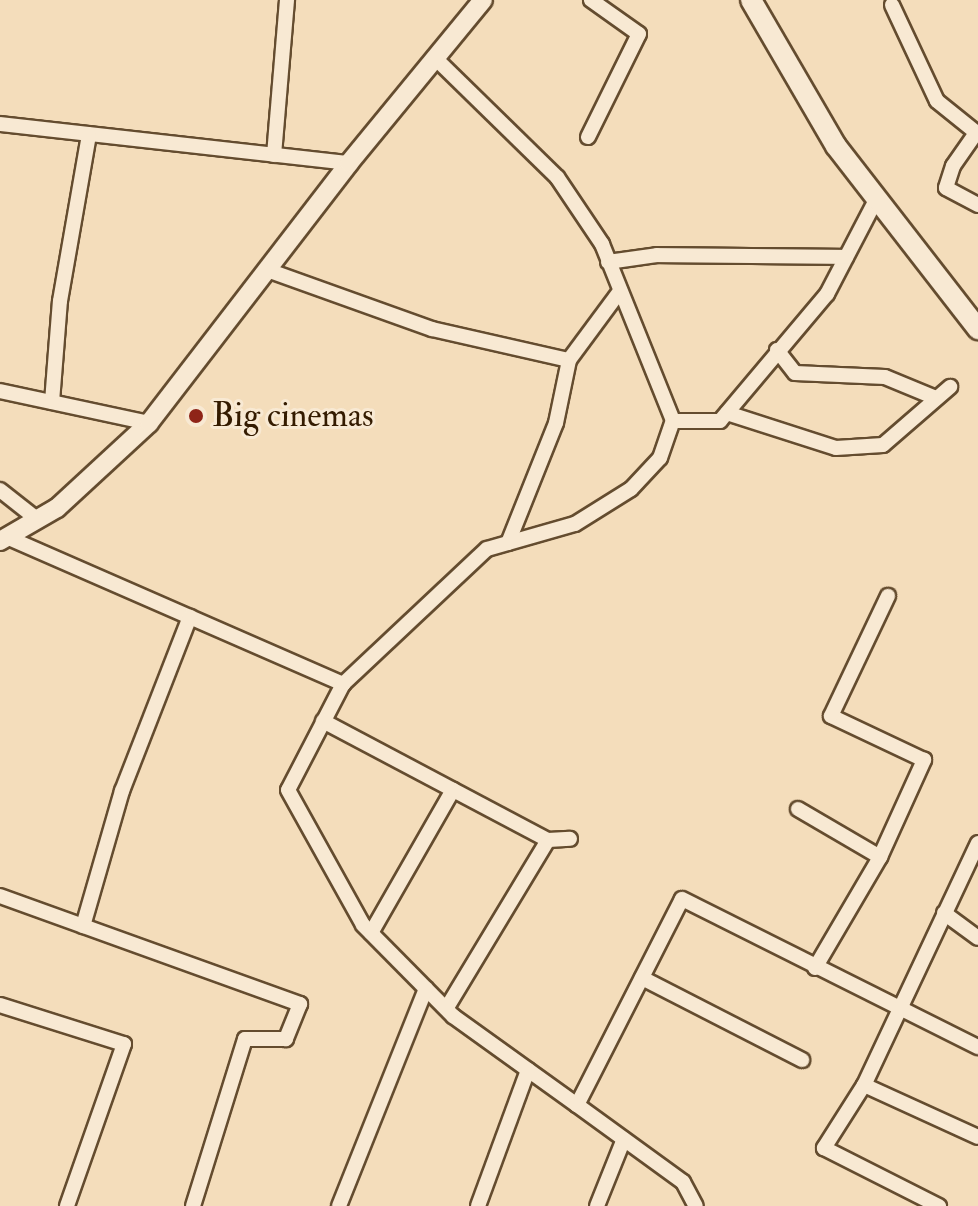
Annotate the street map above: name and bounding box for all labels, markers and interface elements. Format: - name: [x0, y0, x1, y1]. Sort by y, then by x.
- place label: Big cinemas: [212, 396, 374, 436]
- marker: Big cinemas: [187, 407, 205, 425]

